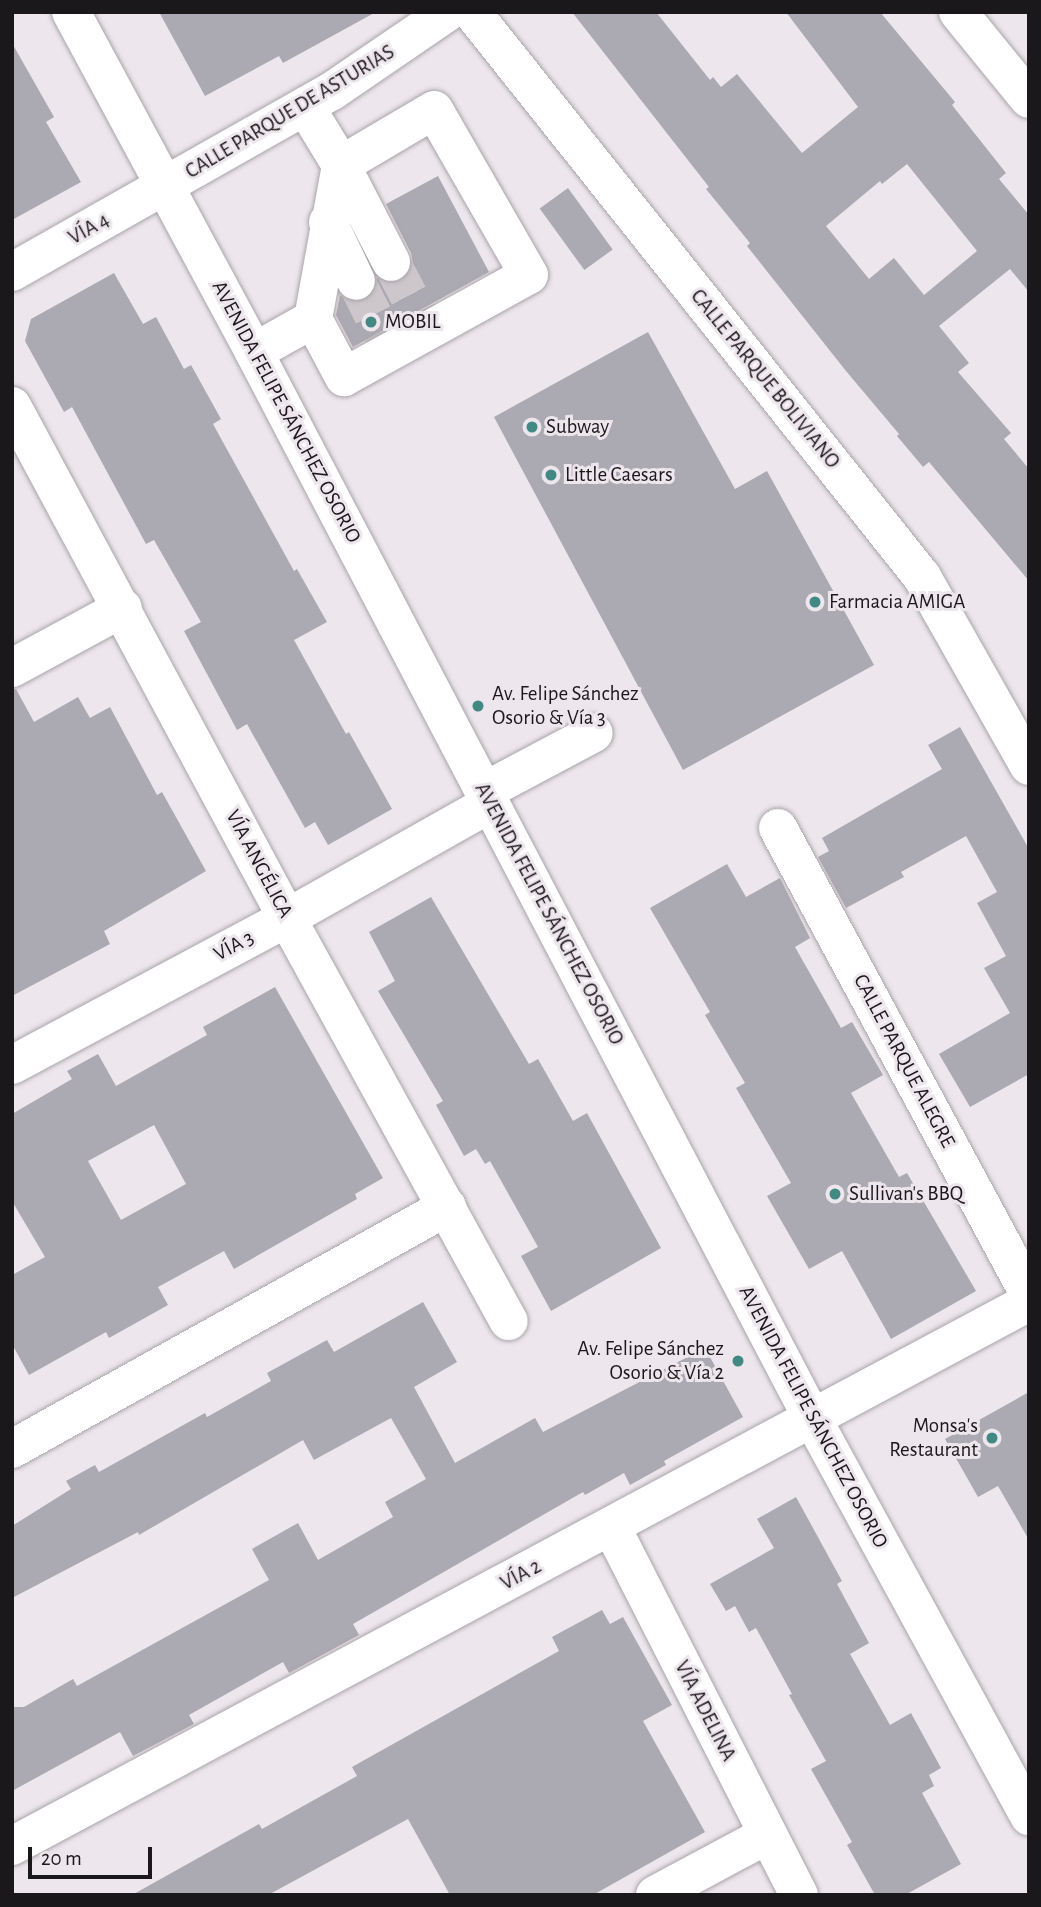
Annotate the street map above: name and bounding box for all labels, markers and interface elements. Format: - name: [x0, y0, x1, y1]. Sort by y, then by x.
- street label: CALLE PARQUE DE ASTURIAS: [181, 40, 399, 184]
- street label: VÍA 4: [64, 208, 114, 250]
- street label: AVENIDA FELIPE SÁNCHEZ OSORIO: [206, 277, 366, 547]
- street label: CALLE PARQUE BOLIVIANO: [685, 284, 845, 474]
- place label: MOBIL: [385, 309, 441, 335]
- marker: MOBIL: [363, 314, 379, 330]
- place label: Subway: [546, 414, 609, 440]
- marker: Subway: [524, 419, 540, 435]
- place label: Little Caesars: [565, 462, 673, 488]
- marker: Little Caesars: [543, 467, 559, 483]
- place label: Farmacia AMIGA: [829, 589, 965, 615]
- marker: Farmacia AMIGA: [807, 594, 823, 610]
- place label: Av. Felipe Sánchez Osorio & Vía 3: [492, 681, 639, 731]
- marker: Av. Felipe Sánchez Osorio & Vía 3: [470, 698, 486, 714]
- street label: AVENIDA FELIPE SÁNCHEZ OSORIO: [469, 779, 629, 1049]
- street label: VÍA ANGÉLICA: [220, 806, 298, 922]
- street label: VÍA 3: [210, 925, 258, 967]
- street label: CALLE PARQUE ALEGRE: [848, 970, 960, 1152]
- place label: Sullivan's BBQ: [849, 1181, 963, 1207]
- marker: Sullivan's BBQ: [827, 1186, 843, 1202]
- street label: AVENIDA FELIPE SÁNCHEZ OSORIO: [733, 1282, 893, 1552]
- place label: Av. Felipe Sánchez Osorio & Vía 2: [577, 1336, 724, 1386]
- marker: Av. Felipe Sánchez Osorio & Vía 2: [730, 1353, 746, 1369]
- place label: Monsa's Restaurant: [889, 1413, 978, 1463]
- marker: Monsa's Restaurant: [984, 1430, 1000, 1446]
- street label: VÍA 2: [496, 1554, 546, 1596]
- street label: VÍA ADELINA: [669, 1656, 741, 1766]
- scale bar: [32, 1834, 156, 1878]
- text: 20 m: [41, 1848, 82, 1869]

